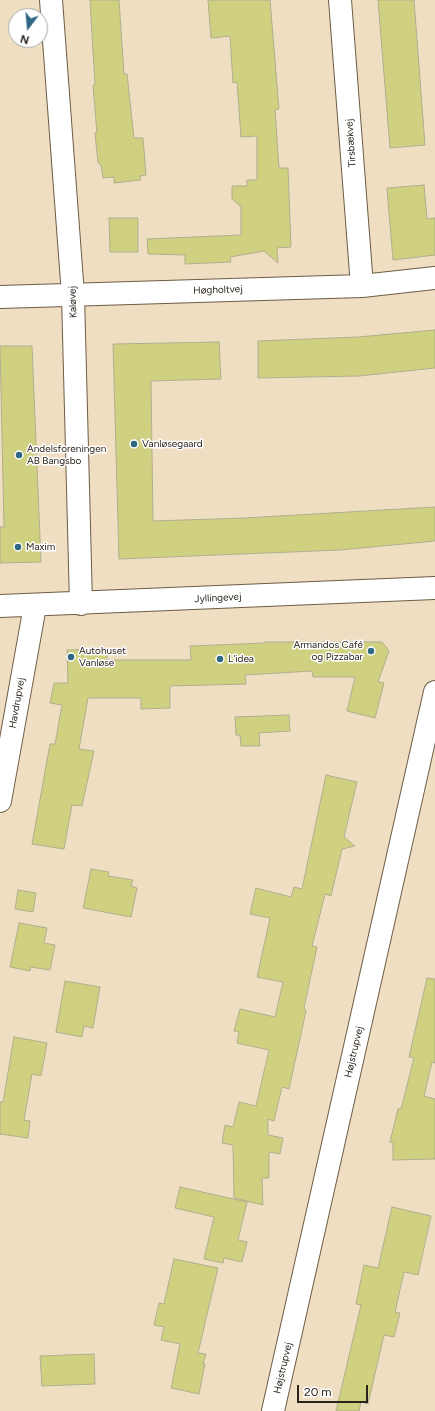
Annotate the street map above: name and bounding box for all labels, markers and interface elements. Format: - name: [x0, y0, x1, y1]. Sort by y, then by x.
- north arrow: [8, 8, 48, 48]
- text: N: [19, 32, 31, 46]
- street label: Tirsbækvej: [343, 118, 359, 168]
- street label: Høgholtvej: [193, 283, 243, 297]
- street label: Kaløvej: [66, 286, 80, 318]
- place label: Vanløsegaard: [142, 438, 203, 450]
- marker: Vanløsegaard: [129, 439, 139, 449]
- place label: Andelsforeningen AB Bangsbo: [27, 443, 106, 466]
- marker: Andelsforeningen AB Bangsbo: [14, 450, 24, 460]
- place label: Maxim: [26, 541, 55, 553]
- marker: Maxim: [13, 542, 23, 552]
- street label: Jyllingevej: [194, 591, 242, 605]
- place label: Armandos Café og Pizzabar: [293, 639, 363, 662]
- place label: Autohuset Vanløse: [79, 645, 126, 668]
- marker: Armandos Café og Pizzabar: [366, 646, 376, 656]
- marker: Autohuset Vanløse: [66, 652, 76, 662]
- place label: L'idea: [228, 653, 254, 665]
- marker: L'idea: [215, 654, 225, 664]
- street label: Havdrupvej: [7, 677, 27, 729]
- street label: Højstrupvej: [342, 1025, 366, 1079]
- street label: Højstrupvej: [271, 1341, 295, 1395]
- scale bar: [299, 1377, 370, 1403]
- text: 20 m: [304, 1385, 332, 1399]

